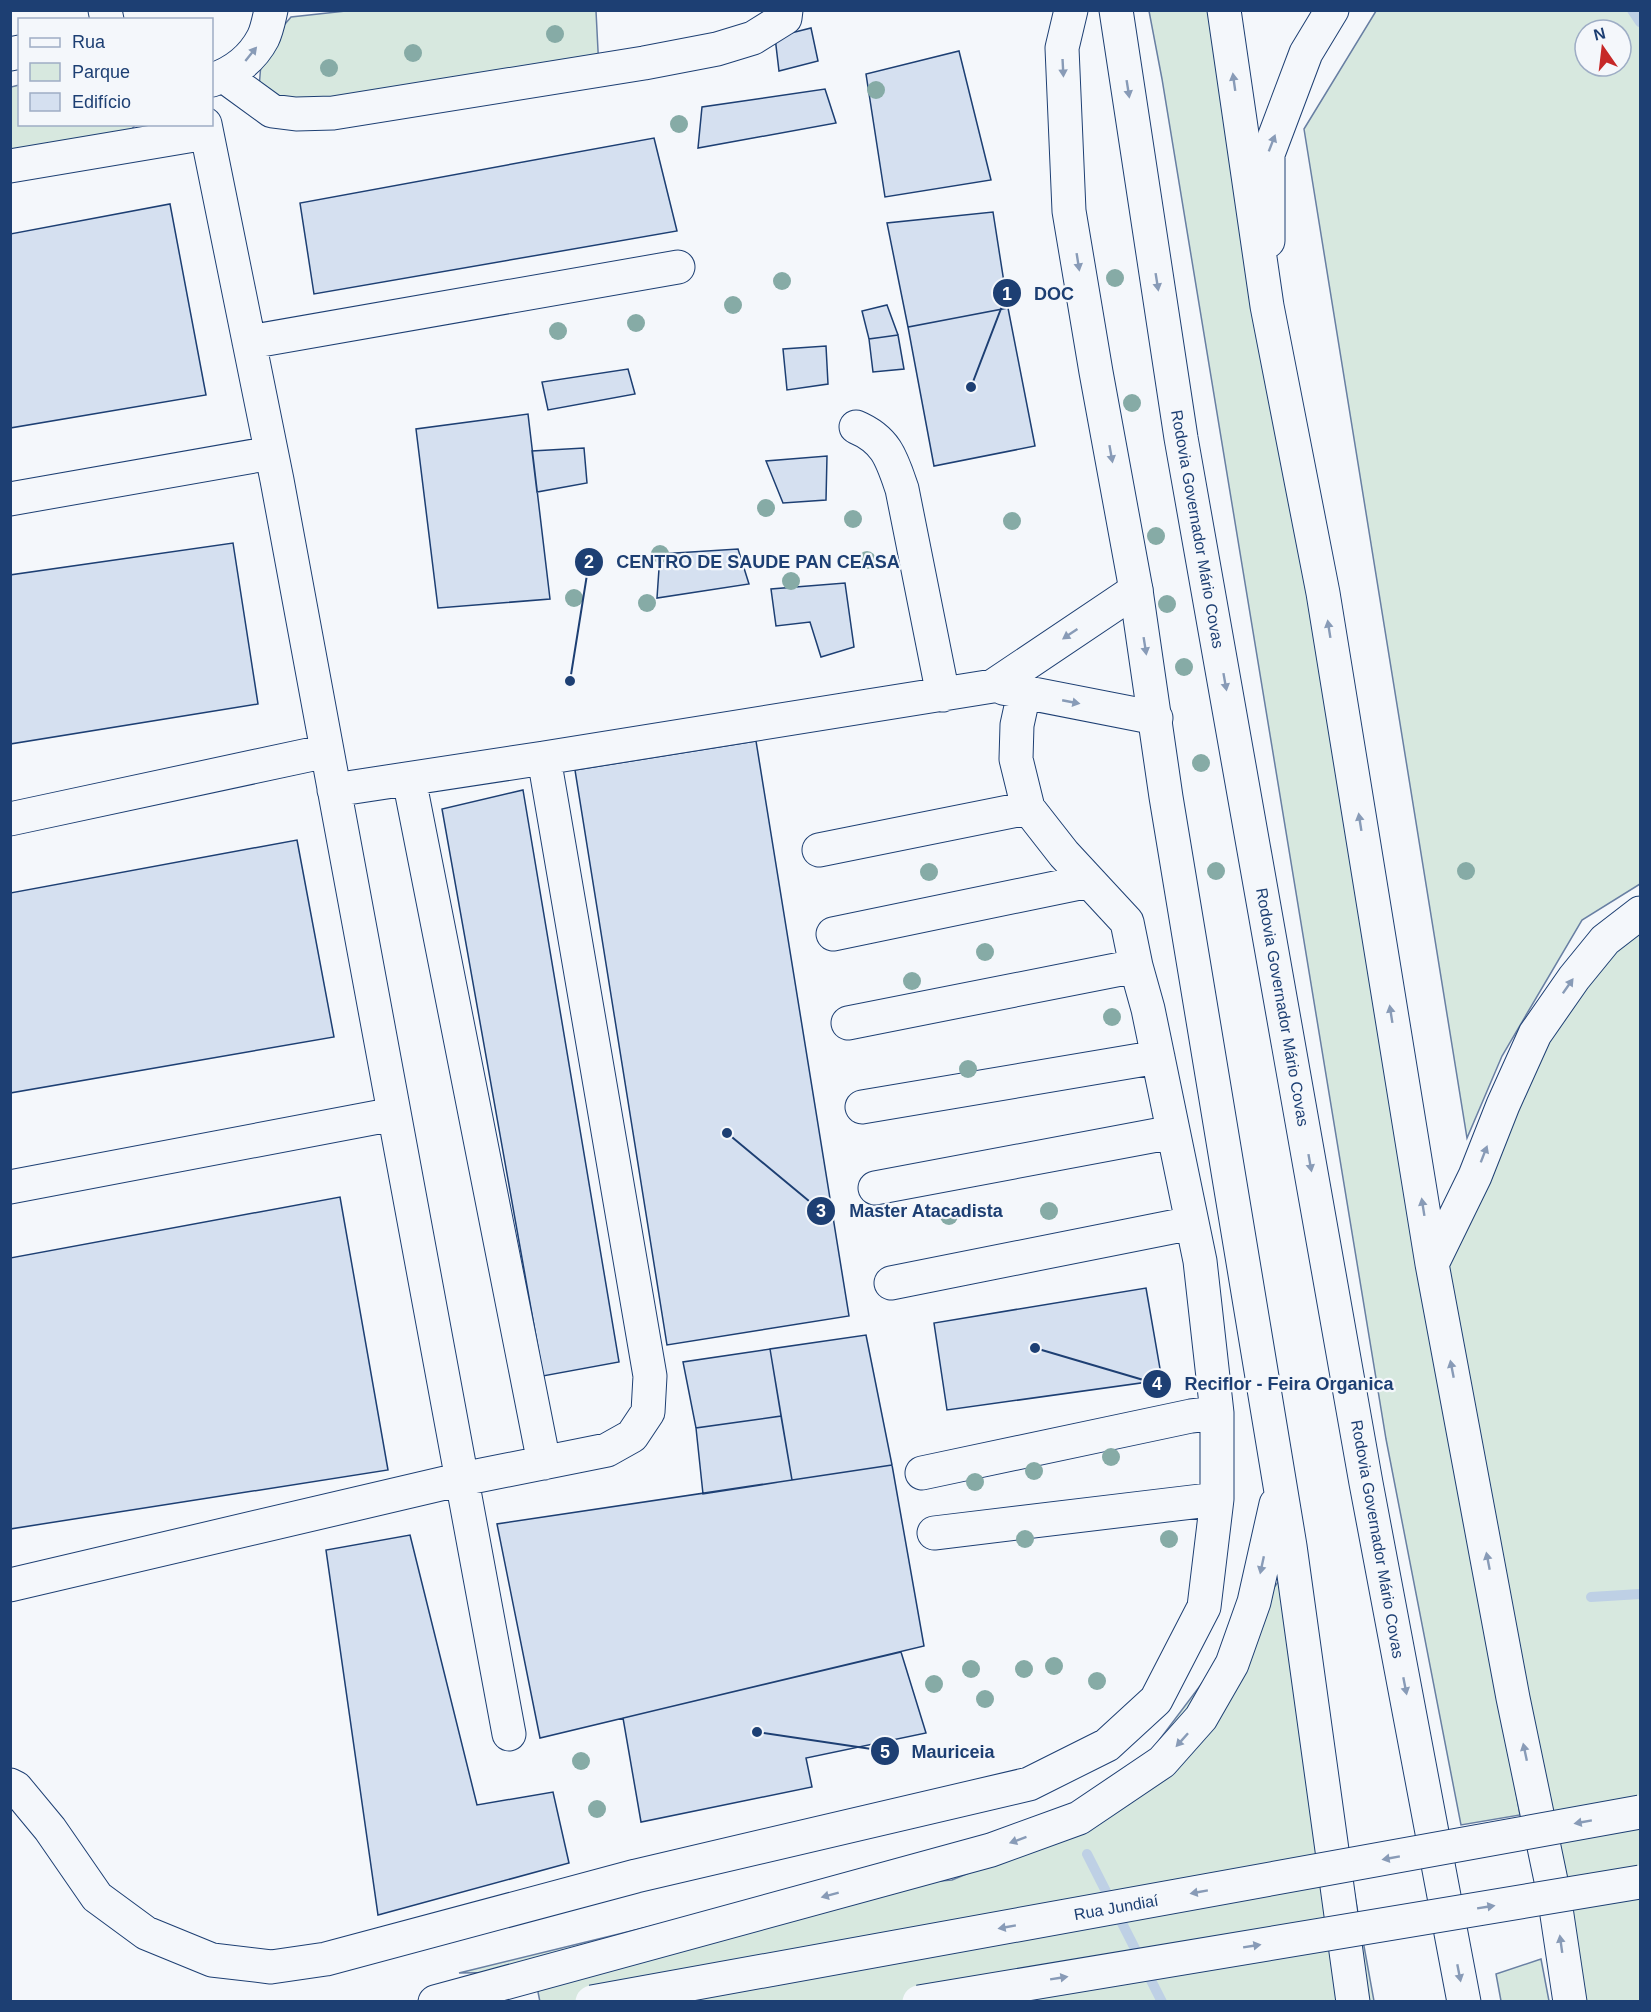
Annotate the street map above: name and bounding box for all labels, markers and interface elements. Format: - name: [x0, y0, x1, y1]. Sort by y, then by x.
- legend: [18, 18, 213, 126]
- north arrow: [1573, 18, 1633, 78]
- text: N: [1592, 24, 1607, 44]
- text: Rua: [72, 32, 106, 52]
- one-way arrow: [245, 46, 258, 62]
- one-way arrow: [1058, 58, 1067, 77]
- text: Parque: [72, 62, 130, 82]
- one-way arrow: [1230, 72, 1239, 91]
- one-way arrow: [1123, 80, 1132, 99]
- text: Edifício: [72, 92, 131, 112]
- one-way arrow: [1267, 134, 1277, 152]
- one-way arrow: [1073, 253, 1082, 272]
- one-way arrow: [1153, 272, 1162, 291]
- callout: DOC: [992, 275, 1086, 311]
- text: 1: [1002, 284, 1012, 304]
- text: DOC: [1034, 284, 1074, 304]
- street label: Rodovia Governador Mário Covas: [1168, 409, 1227, 650]
- one-way arrow: [1107, 445, 1116, 464]
- callout: CENTRO DE SAUDE PAN CEASA: [574, 544, 912, 580]
- text: 2: [584, 552, 594, 572]
- text: CENTRO DE SAUDE PAN CEASA: [616, 552, 900, 572]
- one-way arrow: [1324, 619, 1333, 638]
- one-way arrow: [1061, 629, 1078, 640]
- one-way arrow: [1140, 637, 1149, 656]
- one-way arrow: [1221, 672, 1230, 691]
- one-way arrow: [1061, 698, 1080, 707]
- one-way arrow: [1356, 812, 1365, 831]
- street label: Rodovia Governador Mário Covas: [1253, 887, 1312, 1128]
- one-way arrow: [1562, 979, 1574, 995]
- one-way arrow: [1387, 1004, 1396, 1023]
- one-way arrow: [1479, 1145, 1489, 1163]
- one-way arrow: [1306, 1154, 1315, 1173]
- callout: Master Atacadista: [806, 1193, 1015, 1229]
- one-way arrow: [1418, 1197, 1427, 1216]
- text: 3: [816, 1201, 826, 1221]
- text: Master Atacadista: [849, 1201, 1004, 1221]
- one-way arrow: [1447, 1359, 1456, 1378]
- callout: Reciflor - Feira Organica: [1142, 1366, 1405, 1402]
- text: 4: [1152, 1374, 1162, 1394]
- text: Reciflor - Feira Organica: [1184, 1374, 1395, 1394]
- street label: Rodovia Governador Mário Covas: [1348, 1419, 1407, 1660]
- one-way arrow: [1483, 1551, 1492, 1570]
- one-way arrow: [1257, 1556, 1267, 1575]
- one-way arrow: [1401, 1676, 1410, 1695]
- one-way arrow: [1176, 1732, 1189, 1747]
- callout: Mauriceia: [870, 1733, 1007, 1769]
- text: 5: [880, 1742, 890, 1762]
- text: Mauriceia: [911, 1742, 996, 1762]
- one-way arrow: [1519, 1743, 1529, 1761]
- one-way arrow: [1573, 1818, 1592, 1827]
- one-way arrow: [1008, 1836, 1026, 1846]
- one-way arrow: [1381, 1853, 1400, 1862]
- one-way arrow: [1190, 1888, 1209, 1897]
- one-way arrow: [821, 1891, 839, 1900]
- street label: Rua Jundiaí: [1073, 1892, 1160, 1923]
- one-way arrow: [1476, 1903, 1495, 1912]
- one-way arrow: [998, 1923, 1017, 1932]
- one-way arrow: [1557, 1934, 1566, 1953]
- one-way arrow: [1242, 1941, 1261, 1950]
- one-way arrow: [1455, 1964, 1464, 1983]
- one-way arrow: [1050, 1973, 1069, 1982]

